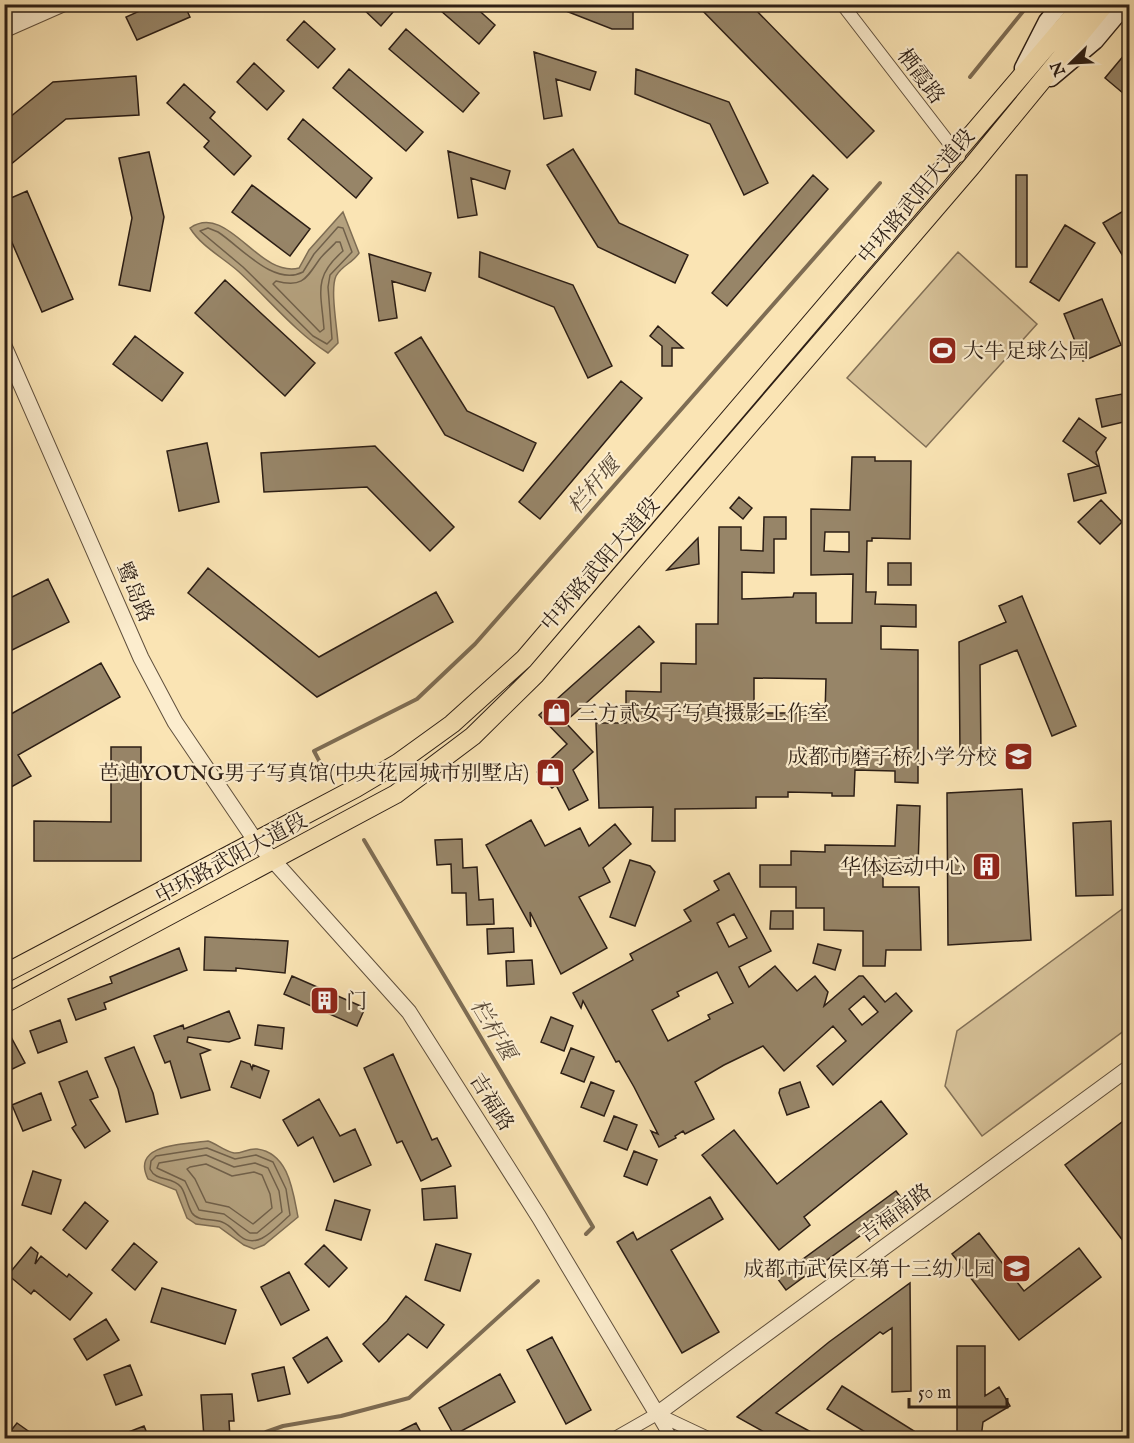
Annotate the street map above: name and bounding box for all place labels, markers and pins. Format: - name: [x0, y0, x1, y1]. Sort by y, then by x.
- sports icon: 大牛足球公园: [926, 335, 958, 367]
- place label: 大牛足球公园: [963, 339, 1089, 366]
- shop icon: 三方贰女子写真摄影工作室: [540, 697, 572, 729]
- place label: 三方贰女子写真摄影工作室: [577, 701, 829, 728]
- school or university icon: 成都市磨子桥小学分校: [1002, 741, 1034, 773]
- place label: 成都市磨子桥小学分校: [787, 745, 997, 772]
- shop icon: 芭迪YOUNG男子写真馆(中央花园城市别墅店): [534, 757, 566, 789]
- place label: 芭迪YOUNG男子写真馆(中央花园城市别墅店): [99, 761, 529, 788]
- building icon: 华体运动中心: [971, 851, 1003, 883]
- place label: 华体运动中心: [840, 855, 966, 882]
- building icon: 门: [309, 985, 341, 1017]
- place label: 门: [346, 989, 367, 1016]
- school or university icon: 成都市武侯区第十三幼儿园: [1000, 1253, 1032, 1285]
- place label: 成都市武侯区第十三幼儿园: [743, 1257, 995, 1284]

